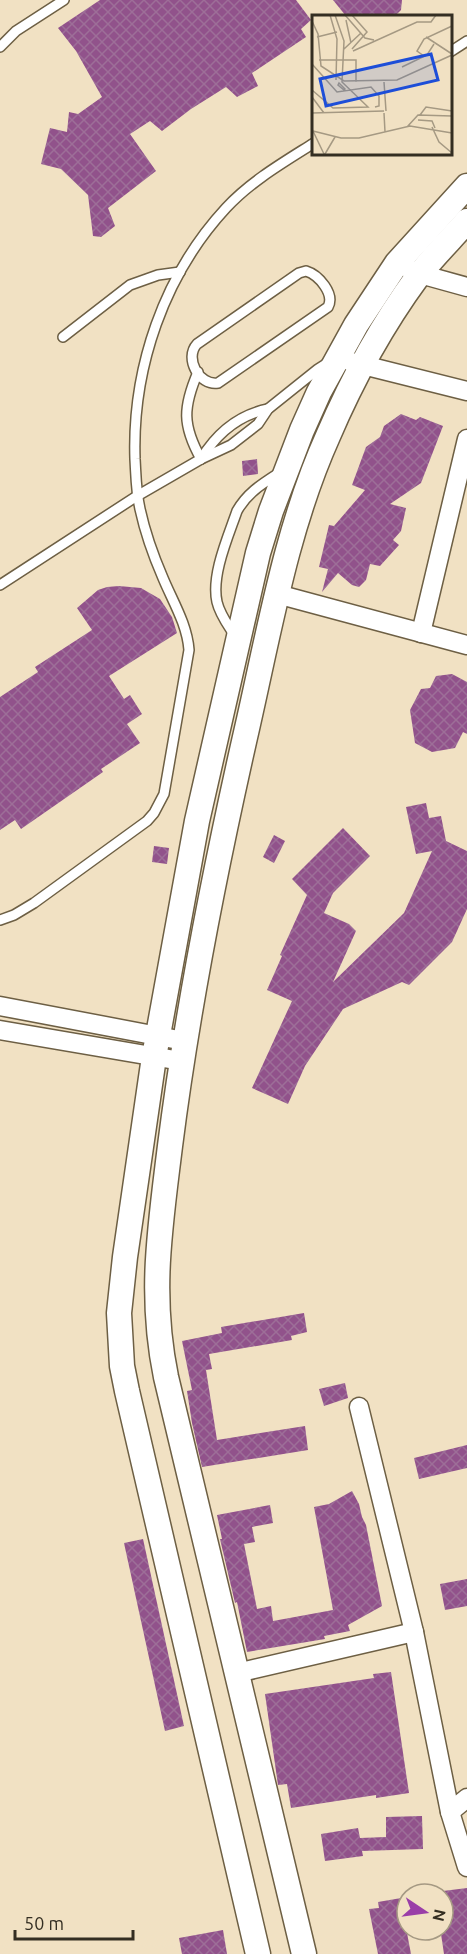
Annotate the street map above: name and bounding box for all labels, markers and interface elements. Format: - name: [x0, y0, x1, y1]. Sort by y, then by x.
- inset map: [312, 15, 452, 154]
- north arrow: [395, 1882, 455, 1942]
- scale bar: [15, 1903, 134, 1941]
- text: N: [430, 1908, 450, 1923]
- text: 50 m: [24, 1913, 64, 1933]

